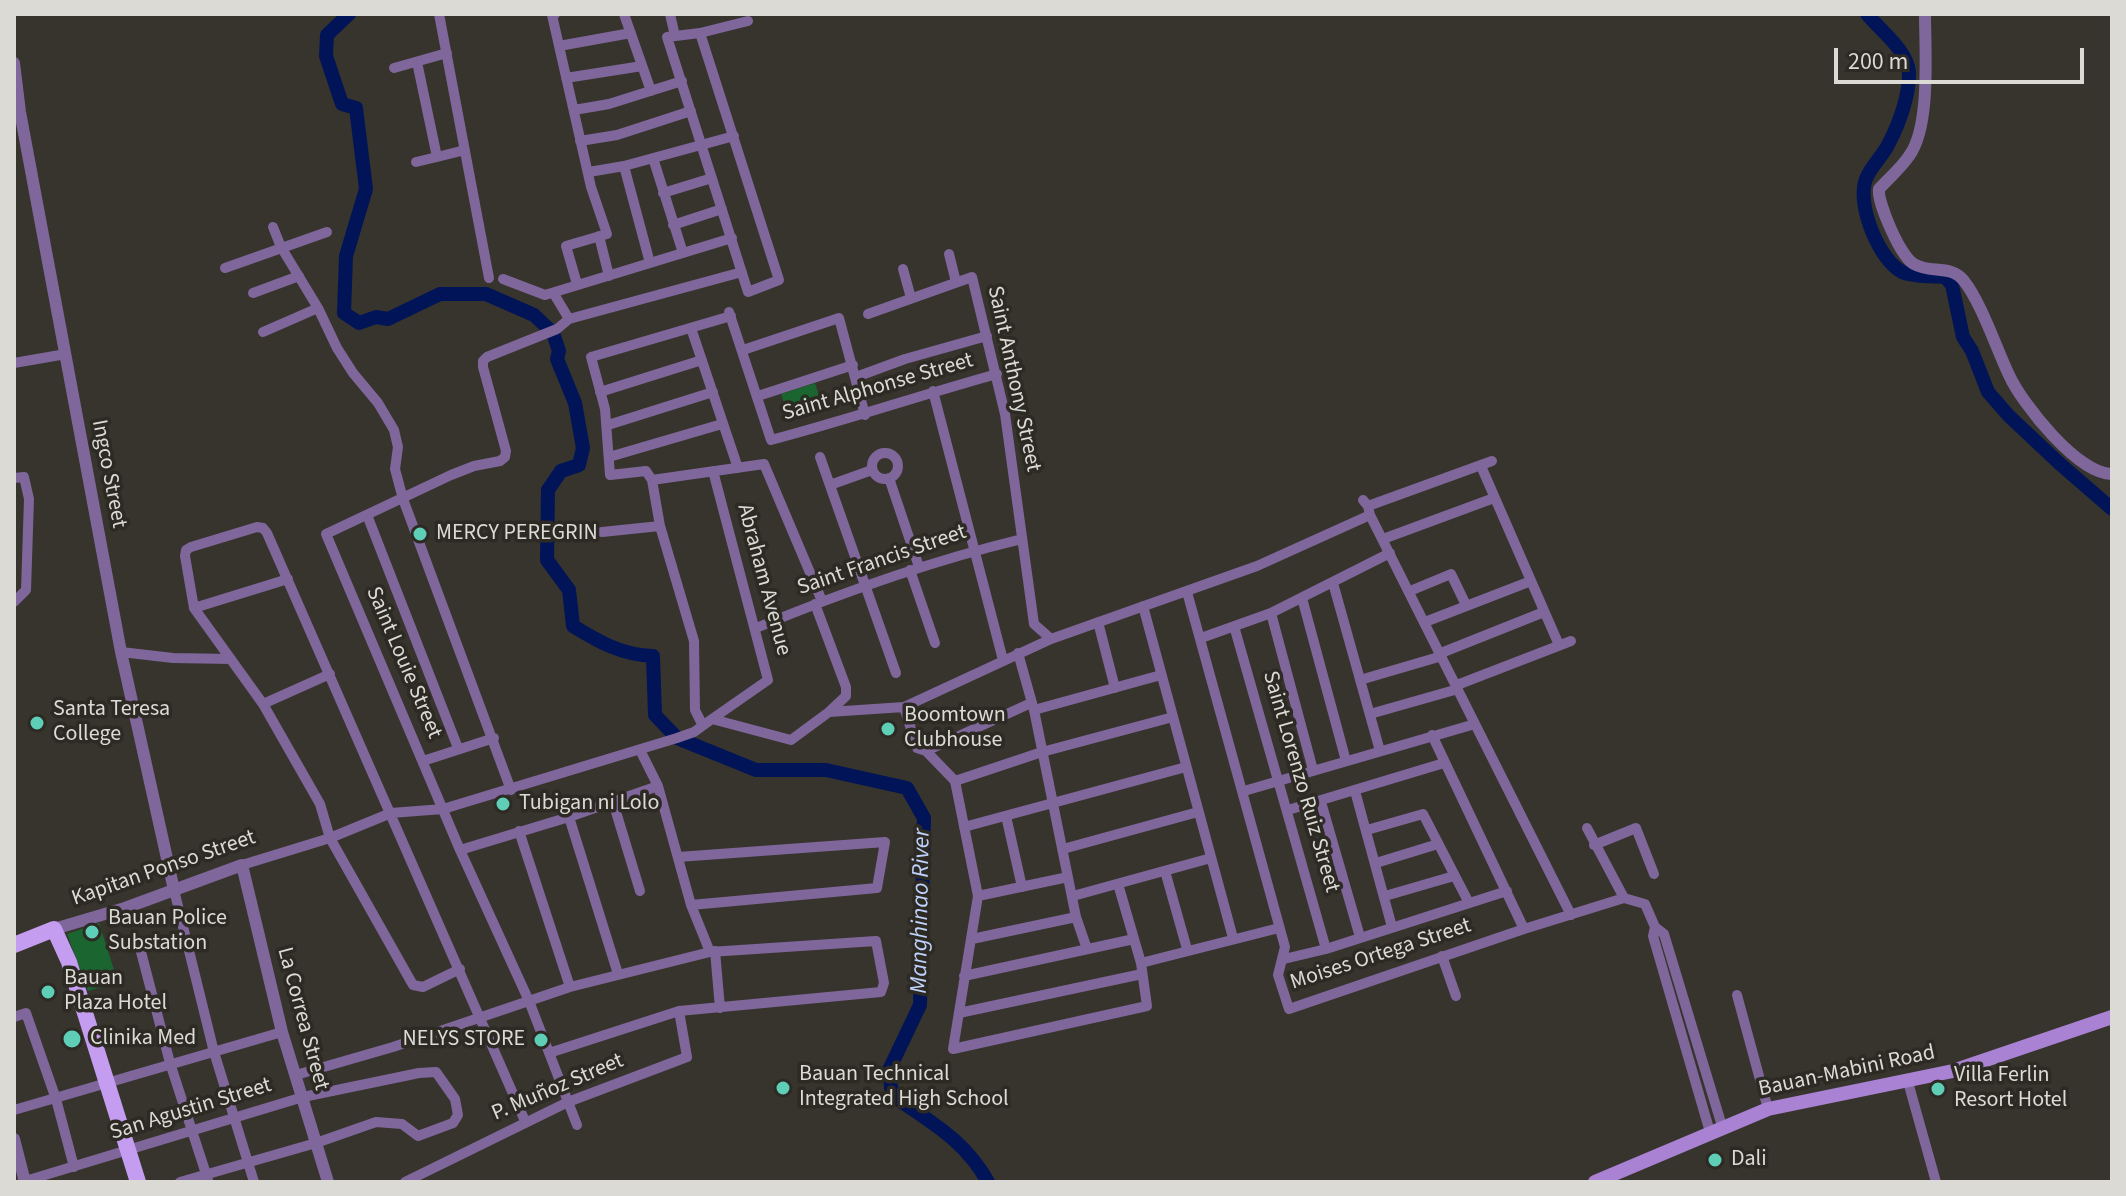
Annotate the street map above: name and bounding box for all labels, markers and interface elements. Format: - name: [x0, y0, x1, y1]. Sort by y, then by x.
- scale bar: [1838, 32, 2088, 82]
- text: 200 m: [1848, 44, 1908, 79]
- street label: Saint Anthony Street: [980, 284, 1046, 474]
- street label: Saint Alphonse Street: [779, 348, 977, 428]
- street label: Ingco Street: [85, 418, 131, 530]
- street label: Abraham Avenue: [730, 501, 796, 659]
- street label: Saint Francis Street: [794, 520, 970, 602]
- place label: MERCY PEREGRIN: [436, 521, 598, 547]
- marker: MERCY PEREGRIN: [411, 525, 429, 543]
- street label: Saint Louie Street: [359, 583, 447, 743]
- street label: Saint Lorenzo Ruiz Street: [1256, 668, 1344, 896]
- place label: Santa Teresa College: [53, 697, 170, 748]
- place label: Boomtown Clubhouse: [904, 703, 1006, 754]
- marker: Santa Teresa College: [28, 714, 46, 732]
- marker: Boomtown Clubhouse: [879, 720, 897, 738]
- place label: Tubigan ni Lolo: [519, 791, 659, 817]
- marker: Tubigan ni Lolo: [494, 795, 512, 813]
- street label: Kapitan Ponso Street: [69, 825, 259, 913]
- water label: Manghinao River: [906, 828, 938, 994]
- place label: Bauan Police Substation: [108, 906, 227, 958]
- street label: Moises Ortega Street: [1287, 913, 1475, 997]
- marker: Bauan Police Substation: [83, 923, 101, 941]
- street label: La Correa Street: [270, 945, 334, 1093]
- place label: Bauan Plaza Hotel: [64, 966, 167, 1018]
- marker: Bauan Plaza Hotel: [39, 983, 57, 1001]
- place label: Clinika Med: [90, 1026, 196, 1052]
- place label: NELYS STORE: [403, 1027, 525, 1053]
- marker: Clinika Med: [61, 1028, 83, 1050]
- marker: NELYS STORE: [532, 1031, 550, 1049]
- street label: Bauan-Mabini Road: [1756, 1040, 1938, 1104]
- street label: P. Muñoz Street: [488, 1048, 628, 1128]
- place label: Bauan Technical Integrated High School: [799, 1062, 1009, 1114]
- place label: Villa Ferlin Resort Hotel: [1954, 1063, 2067, 1114]
- street label: San Agustin Street: [107, 1073, 275, 1147]
- marker: Bauan Technical Integrated High School: [774, 1079, 792, 1097]
- marker: Villa Ferlin Resort Hotel: [1929, 1080, 1947, 1098]
- place label: Dali: [1731, 1147, 1767, 1173]
- marker: Dali: [1706, 1151, 1724, 1169]

